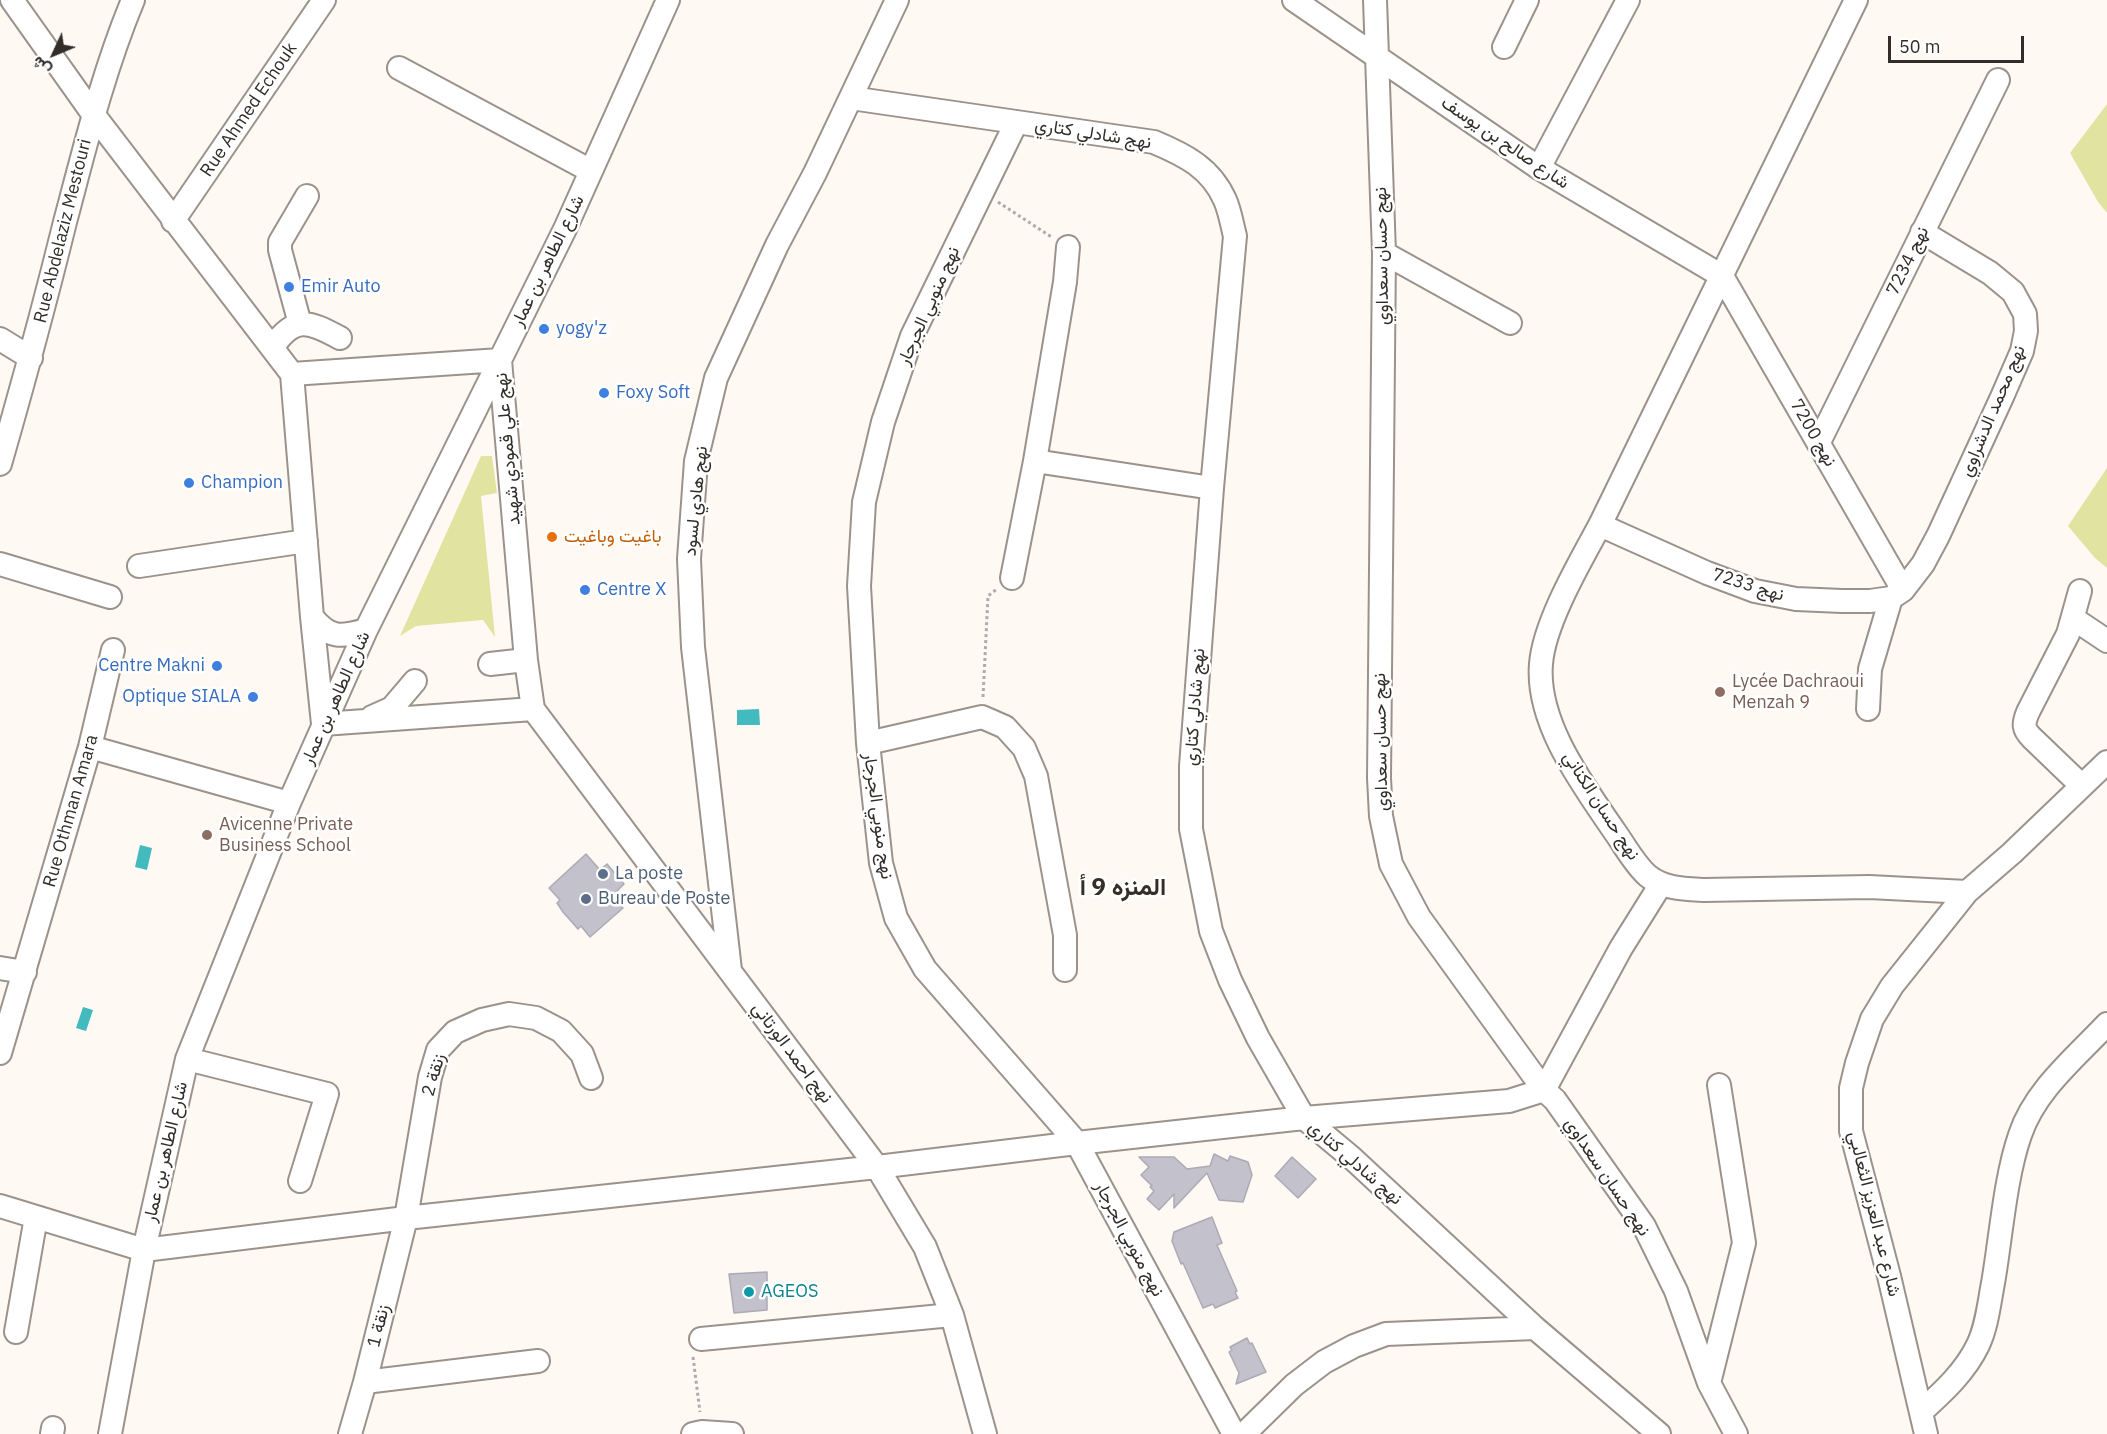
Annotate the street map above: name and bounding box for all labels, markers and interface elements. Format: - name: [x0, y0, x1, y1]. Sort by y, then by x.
- north arrow: [24, 24, 84, 84]
- scale bar: [1891, 24, 2028, 62]
- text: 50 m: [1899, 35, 1941, 58]
- street label: Rue Ahmed Echouk: [196, 39, 302, 181]
- text: ش: [27, 53, 55, 80]
- street label: شارع صالح بن يوسف: [1437, 92, 1573, 194]
- street label: نهج شادلي كتاري: [1033, 114, 1153, 154]
- street label: Rue Abdelaziz Mestouri: [30, 137, 96, 325]
- street label: نهج حسان سعداوي: [1370, 187, 1394, 325]
- street label: شارع الطاهر بن عمار: [507, 192, 589, 330]
- street label: نهج 7234: [1882, 223, 1934, 299]
- street label: نهج منوبي الجرجار: [893, 243, 965, 369]
- place label: Emir Auto: [301, 276, 381, 298]
- marker: Emir Auto: [282, 280, 296, 294]
- place label: yogy'z: [556, 318, 607, 340]
- marker: yogy'z: [537, 322, 551, 336]
- street label: نهج محمد الدشراوي: [1956, 342, 2030, 480]
- street label: نهج علي قمودي شهيد: [491, 372, 525, 526]
- place label: Foxy Soft: [616, 382, 690, 404]
- marker: Foxy Soft: [597, 386, 611, 400]
- street label: نهج 7200: [1785, 396, 1841, 470]
- street label: نهج هادي لسود: [679, 445, 713, 557]
- place label: Champion: [201, 472, 283, 494]
- marker: Champion: [182, 476, 196, 490]
- place label: باغيت وباغيت: [564, 526, 662, 548]
- marker: باغيت وباغيت: [545, 530, 559, 544]
- street label: نهج 7233: [1709, 564, 1787, 606]
- place label: Centre X: [597, 579, 666, 601]
- marker: Centre X: [578, 583, 592, 597]
- street label: شارع الطاهر بن عمار: [297, 628, 375, 768]
- street label: نهج شادلي كتاري: [1180, 647, 1210, 767]
- place label: Centre Makni: [98, 655, 205, 677]
- marker: Centre Makni: [210, 659, 224, 673]
- place label: Lycée Dachraoui Menzah 9: [1732, 671, 1864, 714]
- street label: نهج حسان سعداوي: [1369, 673, 1393, 811]
- marker: Lycée Dachraoui Menzah 9: [1713, 685, 1727, 699]
- place label: Optique SIALA: [122, 686, 241, 708]
- marker: Optique SIALA: [246, 690, 260, 704]
- street label: Rue Othman Amara: [39, 732, 103, 890]
- street label: نهج حسان الكناني: [1558, 748, 1644, 864]
- street label: نهج منوبي الجرجار: [858, 751, 898, 881]
- place label: Avicenne Private Business School: [219, 814, 353, 856]
- marker: Avicenne Private Business School: [200, 828, 214, 842]
- place label: La poste: [615, 863, 683, 885]
- marker: La poste: [596, 867, 610, 881]
- district label: المنزه 9 أ: [1080, 874, 1166, 902]
- place label: Bureau de Poste: [598, 888, 730, 910]
- marker: Bureau de Poste: [579, 892, 593, 906]
- street label: نهج احمد الورتاني: [747, 998, 837, 1108]
- street label: زنقة 2: [418, 1051, 450, 1099]
- street label: شارع الطاهر بن عمار: [139, 1080, 193, 1224]
- street label: نهج حسان سعداوي: [1559, 1114, 1655, 1240]
- street label: نهج شادلي كتاري: [1303, 1116, 1407, 1210]
- street label: شارع عبد العزيز الثعالبي: [1843, 1129, 1905, 1299]
- street label: نهج منوبي الجرجار: [1090, 1178, 1168, 1300]
- place label: AGEOS: [761, 1281, 818, 1303]
- marker: AGEOS: [742, 1285, 756, 1299]
- street label: زنقة 1: [363, 1302, 395, 1350]

